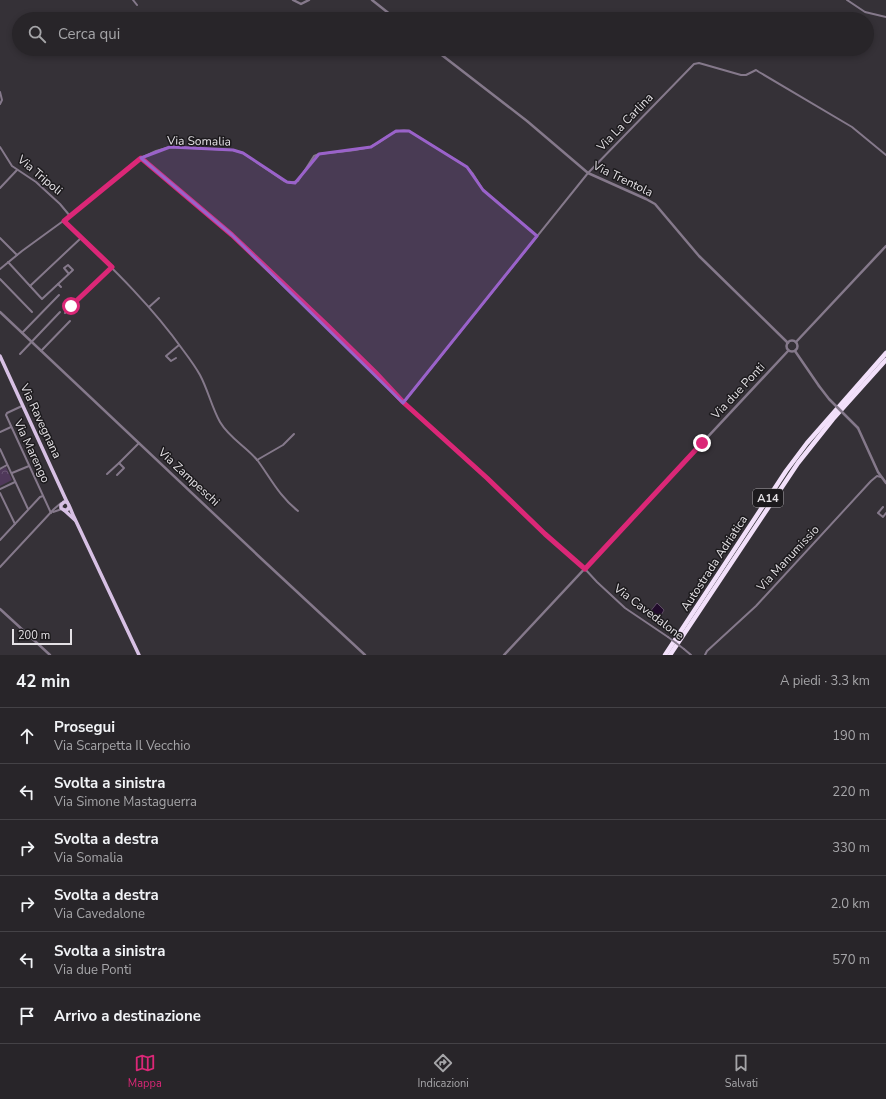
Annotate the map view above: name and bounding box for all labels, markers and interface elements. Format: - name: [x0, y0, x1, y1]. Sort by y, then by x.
- search box: [12, 12, 874, 56]
- icon: search: [26, 23, 48, 45]
- text: Cerca qui: [58, 24, 120, 44]
- street label: Via La Carlina: [593, 90, 657, 155]
- street label: Via Somalia: [166, 132, 231, 150]
- street label: Via Tripoli: [13, 151, 66, 198]
- street label: Via Trentola: [589, 157, 656, 200]
- route start: [62, 297, 80, 315]
- street label: Via due Ponti: [707, 359, 768, 423]
- street label: Via Ravegnana: [16, 380, 65, 461]
- street label: Via Marengo: [10, 416, 54, 486]
- route end: [693, 434, 711, 452]
- street label: Via Zampeschi: [154, 444, 223, 510]
- road number: A14: [753, 489, 783, 507]
- street label: Autostrada Adriatica: [677, 512, 751, 614]
- street label: Via Manumissio: [753, 521, 823, 595]
- street label: Via Cavedalone: [610, 580, 687, 644]
- scale bar: [12, 627, 72, 646]
- text: 200 m: [18, 628, 50, 643]
- text: 42 min: [16, 670, 70, 693]
- text: A piedi · 3.3 km: [780, 672, 870, 690]
- text: Prosegui: [54, 717, 115, 737]
- icon: ahead: [16, 725, 38, 747]
- text: 190 m: [832, 727, 870, 745]
- text: Via Scarpetta Il Vecchio: [54, 737, 191, 755]
- text: Svolta a sinistra: [54, 773, 165, 793]
- icon: left: [16, 781, 38, 803]
- text: 220 m: [832, 783, 870, 801]
- text: Via Simone Mastaguerra: [54, 793, 197, 811]
- text: Svolta a destra: [54, 829, 159, 849]
- icon: right: [16, 837, 38, 859]
- text: 330 m: [832, 839, 870, 857]
- text: Via Somalia: [54, 849, 123, 867]
- text: Svolta a destra: [54, 885, 159, 905]
- icon: right: [16, 893, 38, 915]
- text: 2.0 km: [830, 895, 870, 913]
- text: Via Cavedalone: [54, 905, 145, 923]
- text: Svolta a sinistra: [54, 941, 165, 961]
- icon: left: [16, 949, 38, 971]
- text: 570 m: [832, 951, 870, 969]
- text: Via due Ponti: [54, 961, 131, 979]
- icon: arrive: [16, 1005, 38, 1027]
- text: Arrivo a destinazione: [54, 1006, 201, 1026]
- tab: Mappa: [128, 1052, 162, 1091]
- tab: Indicazioni: [417, 1052, 469, 1091]
- tab: Salvati: [725, 1052, 758, 1091]

